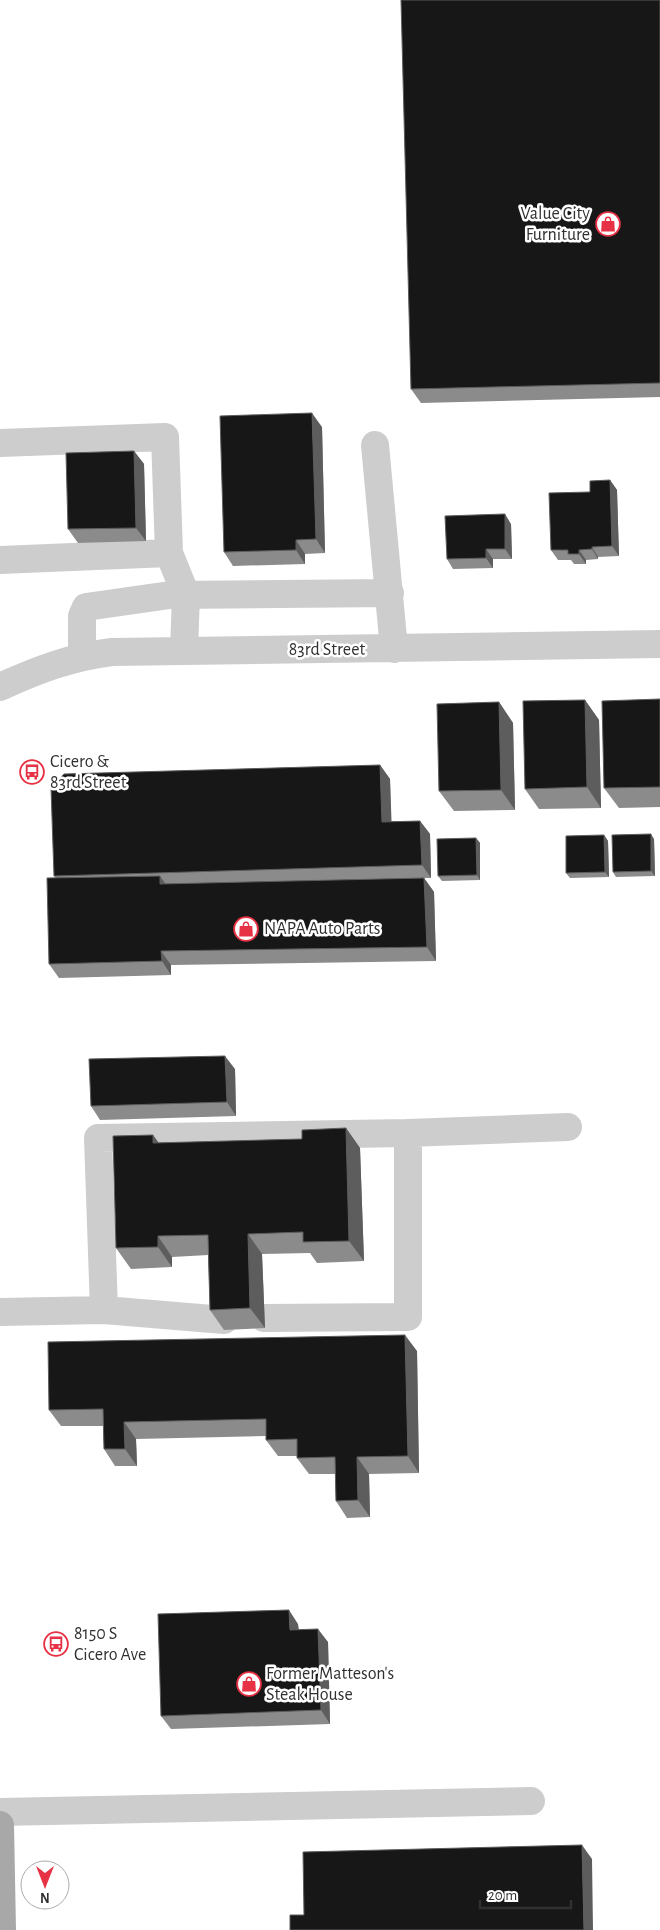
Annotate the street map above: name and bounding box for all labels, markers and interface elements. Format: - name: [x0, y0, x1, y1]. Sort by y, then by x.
- place label: Value City Furniture: [520, 205, 590, 244]
- shop icon: Value City Furniture: [595, 211, 621, 237]
- street label: 83rd Street: [289, 641, 365, 659]
- place label: Cicero & 83rd Street: [50, 753, 127, 792]
- bus stop icon: Cicero & 83rd Street: [19, 759, 45, 785]
- shop icon: NAPA Auto Parts: [233, 916, 259, 942]
- place label: NAPA Auto Parts: [264, 920, 380, 938]
- place label: 8150 S Cicero Ave: [74, 1625, 146, 1664]
- bus stop icon: 8150 S Cicero Ave: [43, 1631, 69, 1657]
- place label: Former Matteson's Steak House: [266, 1665, 394, 1704]
- shop icon: Former Matteson's Steak House: [236, 1671, 262, 1697]
- north arrow: [20, 1860, 70, 1910]
- scale bar: [480, 1878, 571, 1910]
- text: 20 m: [488, 1888, 517, 1903]
- text: N: [40, 1890, 50, 1904]

